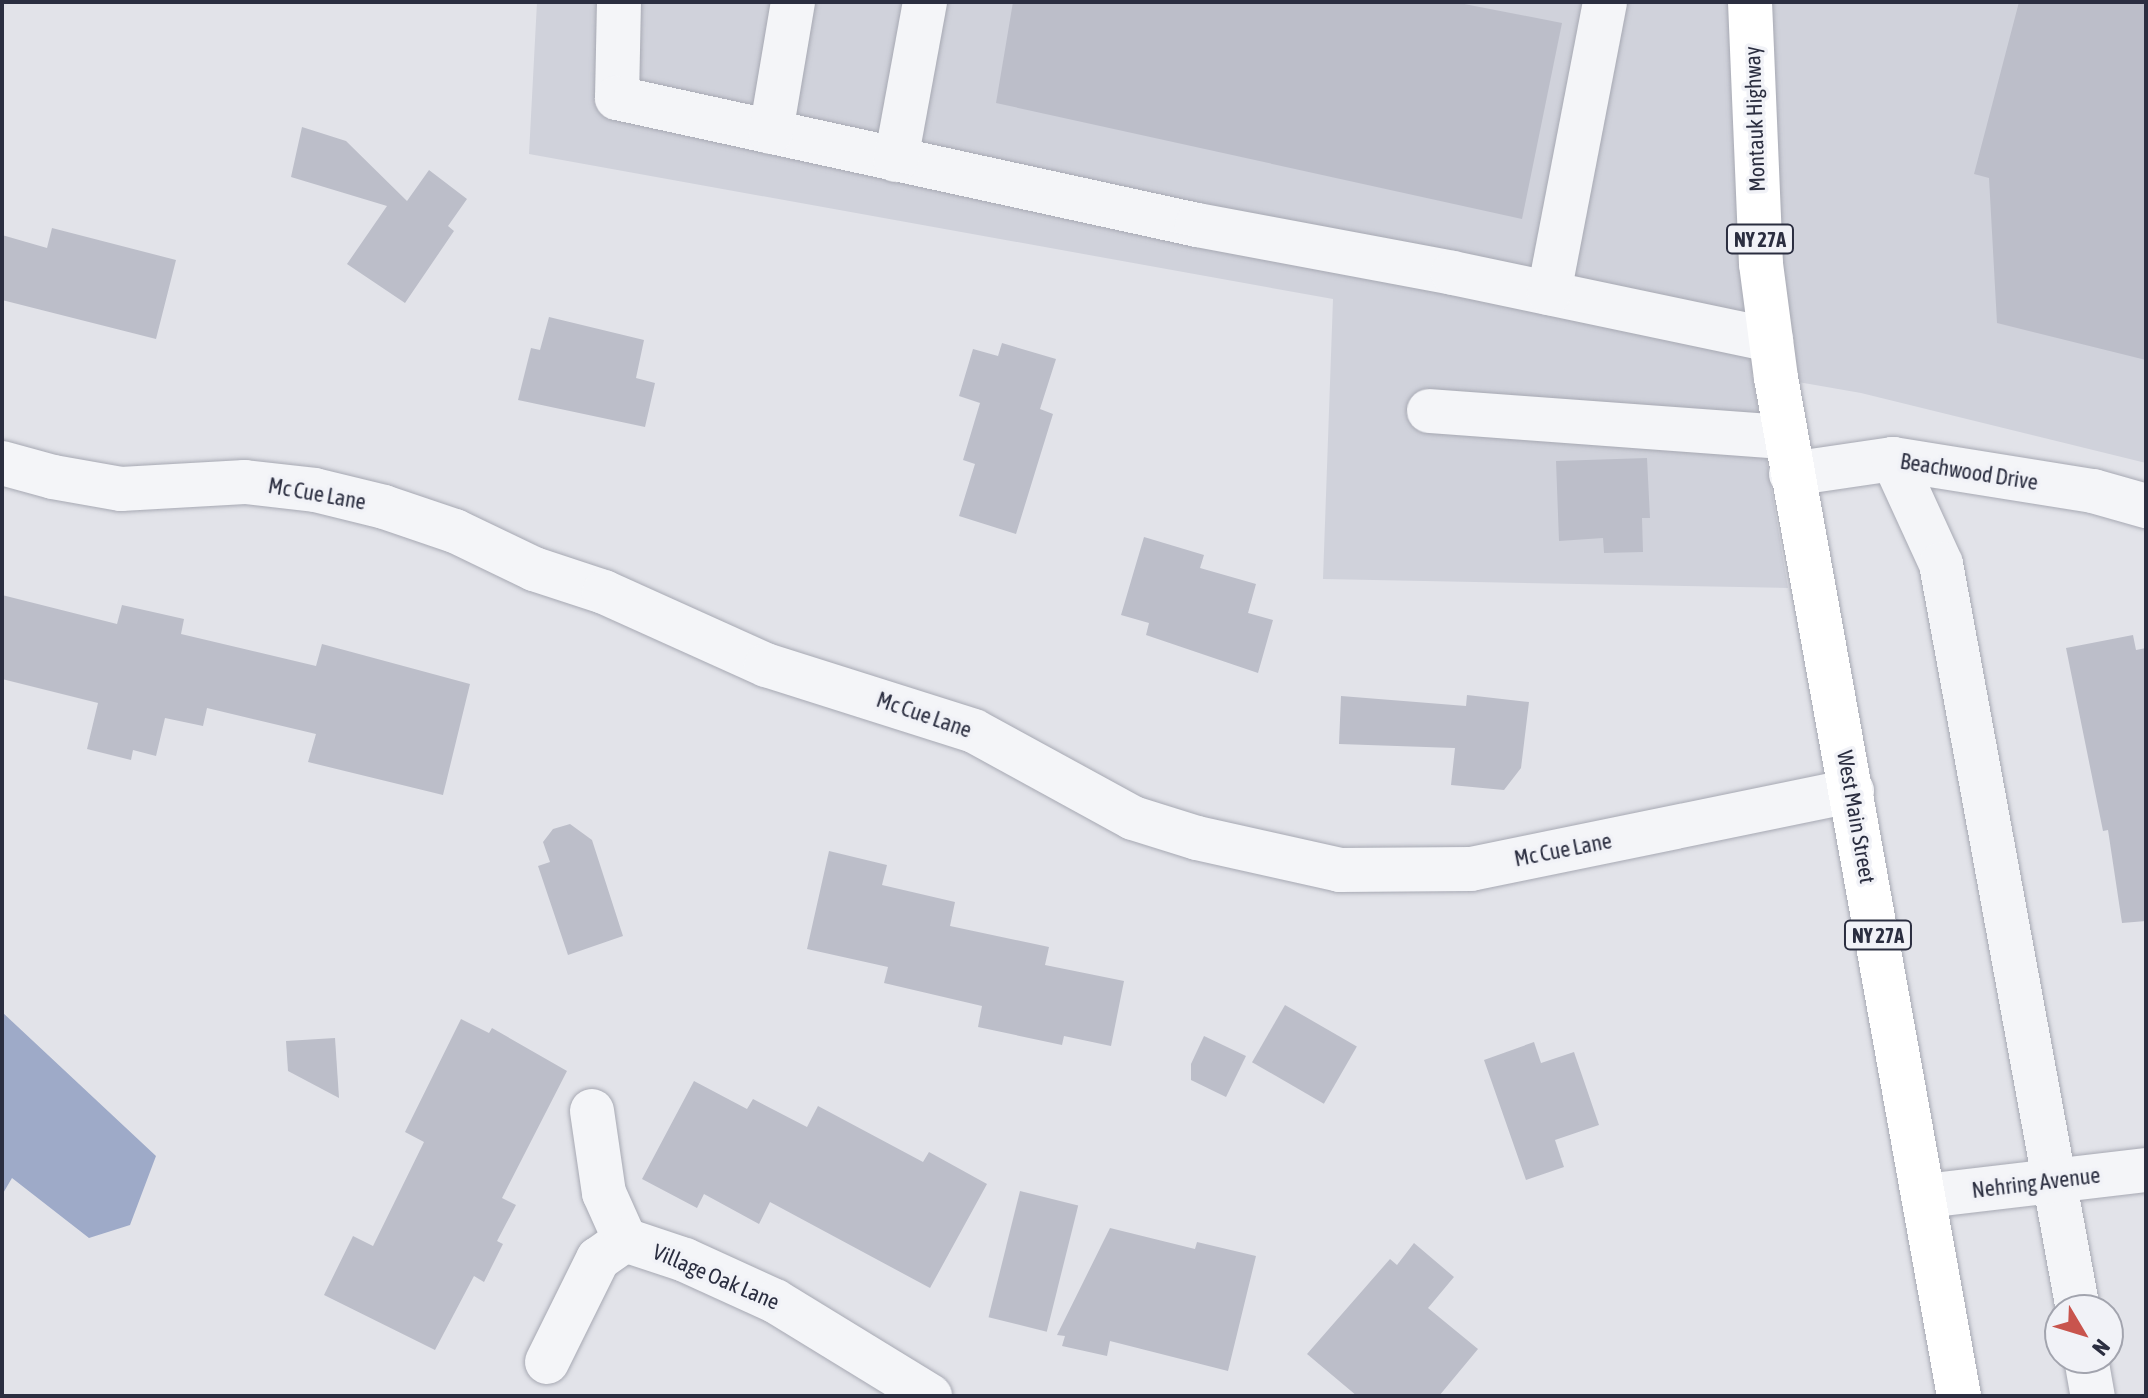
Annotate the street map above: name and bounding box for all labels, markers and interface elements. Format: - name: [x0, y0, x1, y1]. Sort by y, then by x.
- street label: Montauk Highway: [1739, 46, 1771, 192]
- road number: NY 27A: [1724, 223, 1796, 255]
- street label: Beachwood Drive: [1898, 448, 2040, 496]
- street label: Mc Cue Lane: [266, 472, 368, 516]
- street label: Mc Cue Lane: [873, 686, 975, 744]
- street label: West Main Street: [1831, 749, 1881, 885]
- street label: Mc Cue Lane: [1512, 828, 1614, 872]
- road number: NY 27A: [1842, 919, 1914, 951]
- street label: Nehring Avenue: [1970, 1162, 2102, 1204]
- street label: Village Oak Lane: [649, 1238, 783, 1316]
- north arrow: [2044, 1294, 2124, 1374]
- text: N: [2087, 1334, 2116, 1361]

